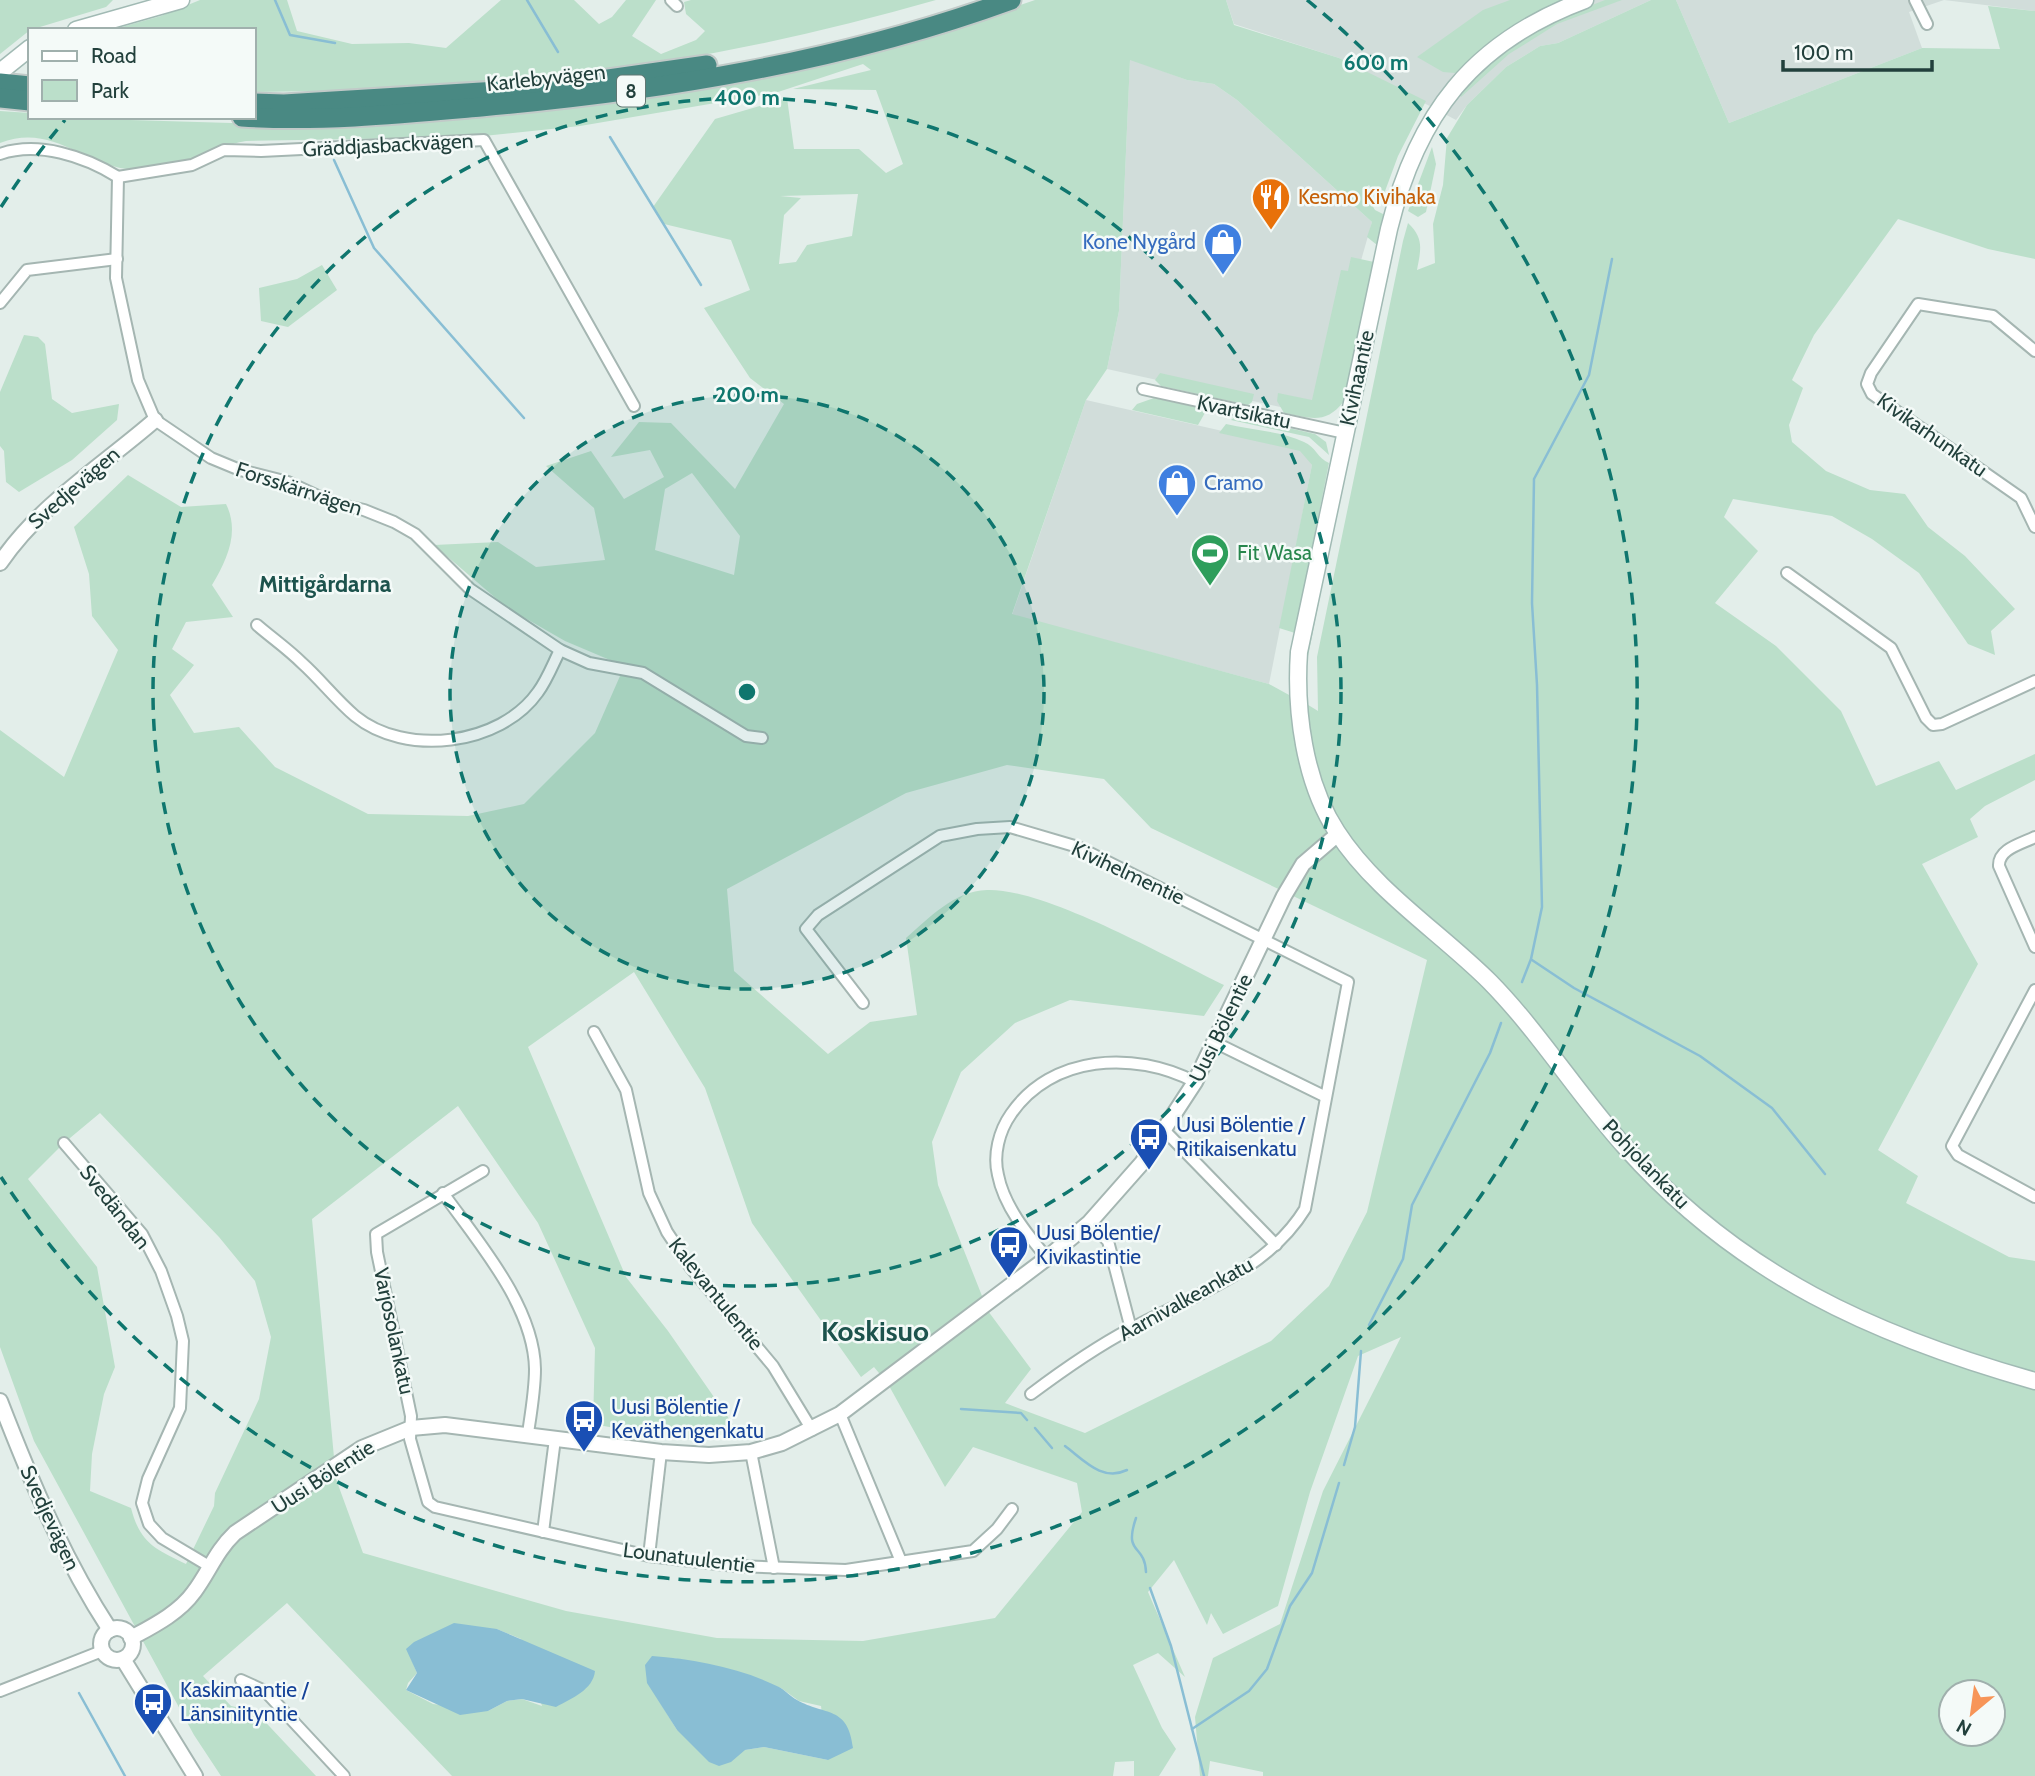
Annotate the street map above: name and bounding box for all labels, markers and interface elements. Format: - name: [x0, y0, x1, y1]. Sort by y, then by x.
- legend: [28, 28, 256, 119]
- scale bar: [1783, 28, 1932, 72]
- text: 100 m: [1794, 40, 1853, 65]
- text: Road: [91, 43, 137, 68]
- text: 600 m: [1344, 50, 1408, 75]
- street label: Karlebyvägen: [485, 59, 607, 96]
- road number: 8: [617, 76, 645, 106]
- text: Park: [91, 78, 129, 103]
- text: 400 m: [714, 85, 780, 110]
- street label: Gräddjasbackvägen: [302, 128, 474, 162]
- restaurant icon: Kesmo Kivihaka: [1250, 176, 1292, 231]
- place label: Kesmo Kivihaka: [1298, 184, 1436, 209]
- shop icon: Kone Nygård: [1202, 221, 1244, 276]
- place label: Kone Nygård: [1082, 229, 1196, 254]
- street label: Kivihaantie: [1334, 328, 1379, 428]
- text: 200 m: [715, 382, 779, 407]
- street label: Kivikarhunkatu: [1872, 387, 1992, 482]
- street label: Kvartsikatu: [1195, 389, 1293, 434]
- street label: Svedjevägen: [23, 441, 125, 535]
- street label: Forsskärrvägen: [233, 456, 366, 521]
- shop icon: Cramo: [1156, 462, 1198, 517]
- place label: Cramo: [1204, 470, 1263, 495]
- sports icon: Fit Wasa: [1189, 532, 1231, 587]
- place label: Fit Wasa: [1237, 540, 1312, 565]
- district label: Mittigårdarna: [259, 570, 392, 598]
- centre of rings: [735, 680, 759, 704]
- street label: Kivihelmentie: [1068, 835, 1189, 910]
- street label: Uusi Bölentie: [1184, 969, 1258, 1086]
- place label: Uusi Bölentie / Ritikaisenkatu: [1176, 1112, 1306, 1161]
- street label: Pohjolankatu: [1597, 1114, 1695, 1214]
- bus stop icon: Uusi Bölentie / Ritikaisenkatu: [1128, 1116, 1170, 1171]
- street label: Svedändan: [75, 1160, 156, 1254]
- place label: Uusi Bölentie/ Kivikastintie: [1036, 1220, 1161, 1269]
- bus stop icon: Uusi Bölentie/ Kivikastintie: [988, 1224, 1030, 1279]
- street label: Kalevantulentie: [664, 1233, 769, 1355]
- street label: Aarnivalkeankatu: [1114, 1251, 1257, 1346]
- street label: Varjosolankatu: [368, 1265, 420, 1397]
- district label: Koskisuo: [821, 1314, 929, 1348]
- place label: Uusi Bölentie / Keväthengenkatu: [611, 1394, 764, 1443]
- bus stop icon: Uusi Bölentie / Keväthengenkatu: [563, 1398, 605, 1453]
- street label: Uusi Bölentie: [267, 1434, 379, 1519]
- street label: Svedjevägen: [14, 1461, 86, 1575]
- street label: Lounatuulentie: [622, 1537, 757, 1578]
- place label: Kaskimaantie / Länsiniityntie: [180, 1677, 310, 1726]
- north arrow: [1937, 1678, 2007, 1748]
- bus stop icon: Kaskimaantie / Länsiniityntie: [132, 1681, 174, 1736]
- text: N: [1953, 1714, 1975, 1741]

